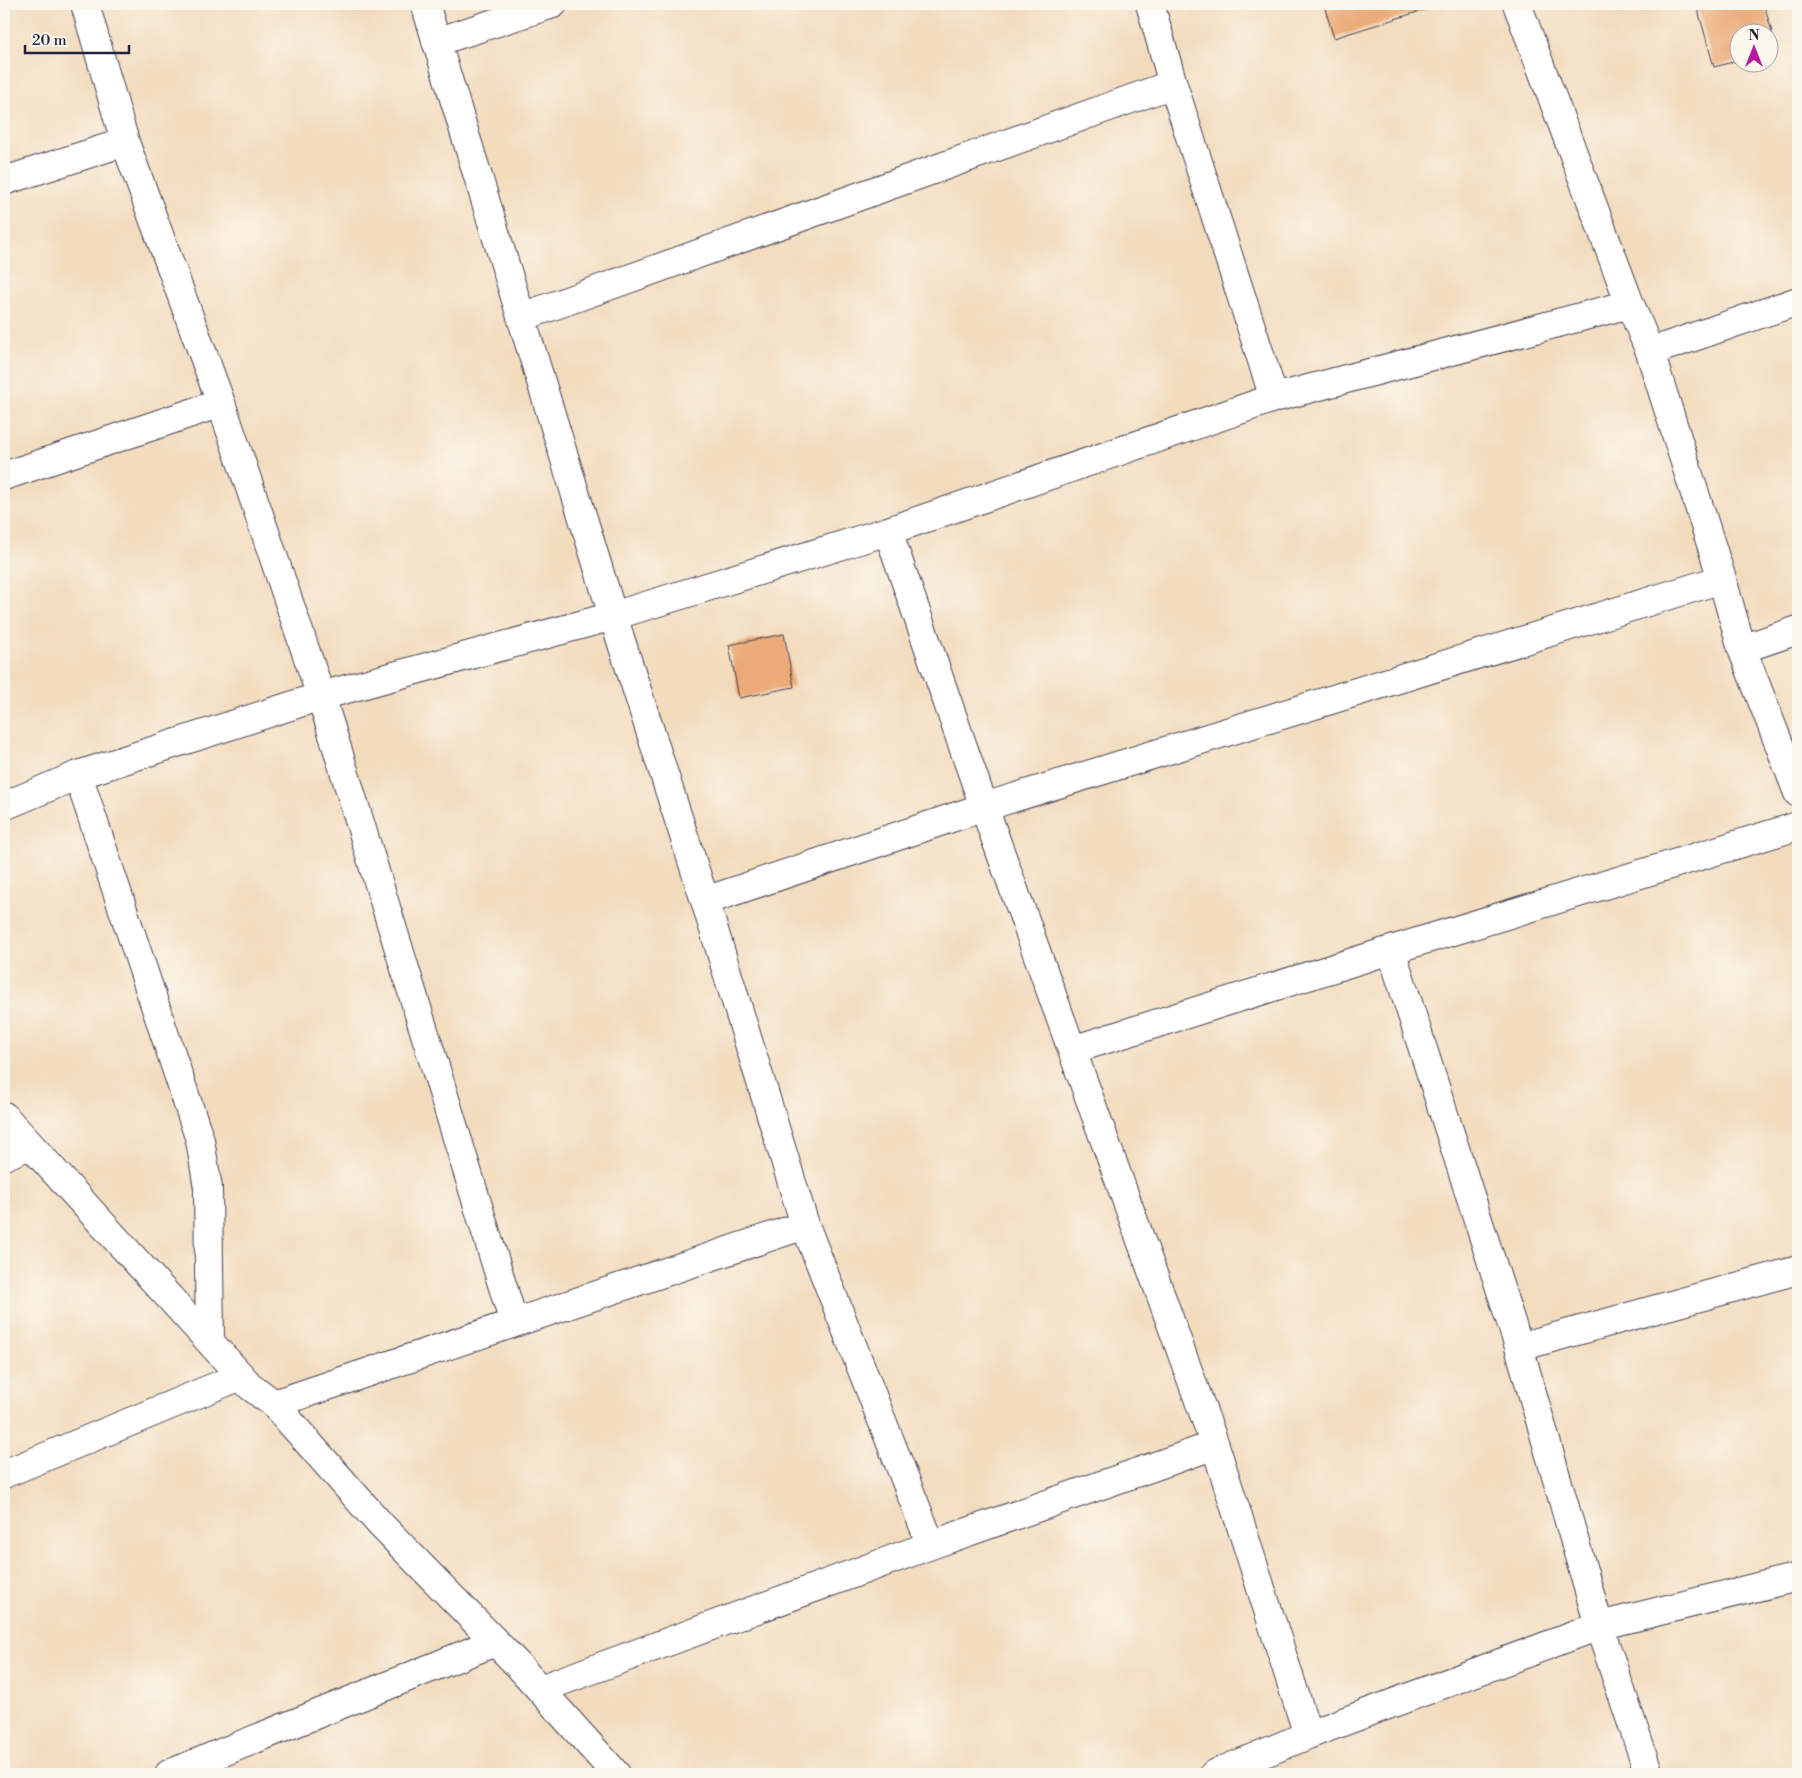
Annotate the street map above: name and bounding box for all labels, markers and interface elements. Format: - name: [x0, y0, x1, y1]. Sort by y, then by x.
- scale bar: [25, 22, 129, 54]
- north arrow: [1730, 22, 1780, 72]
- text: N: [1748, 27, 1760, 45]
- text: 20 m: [32, 31, 67, 50]

